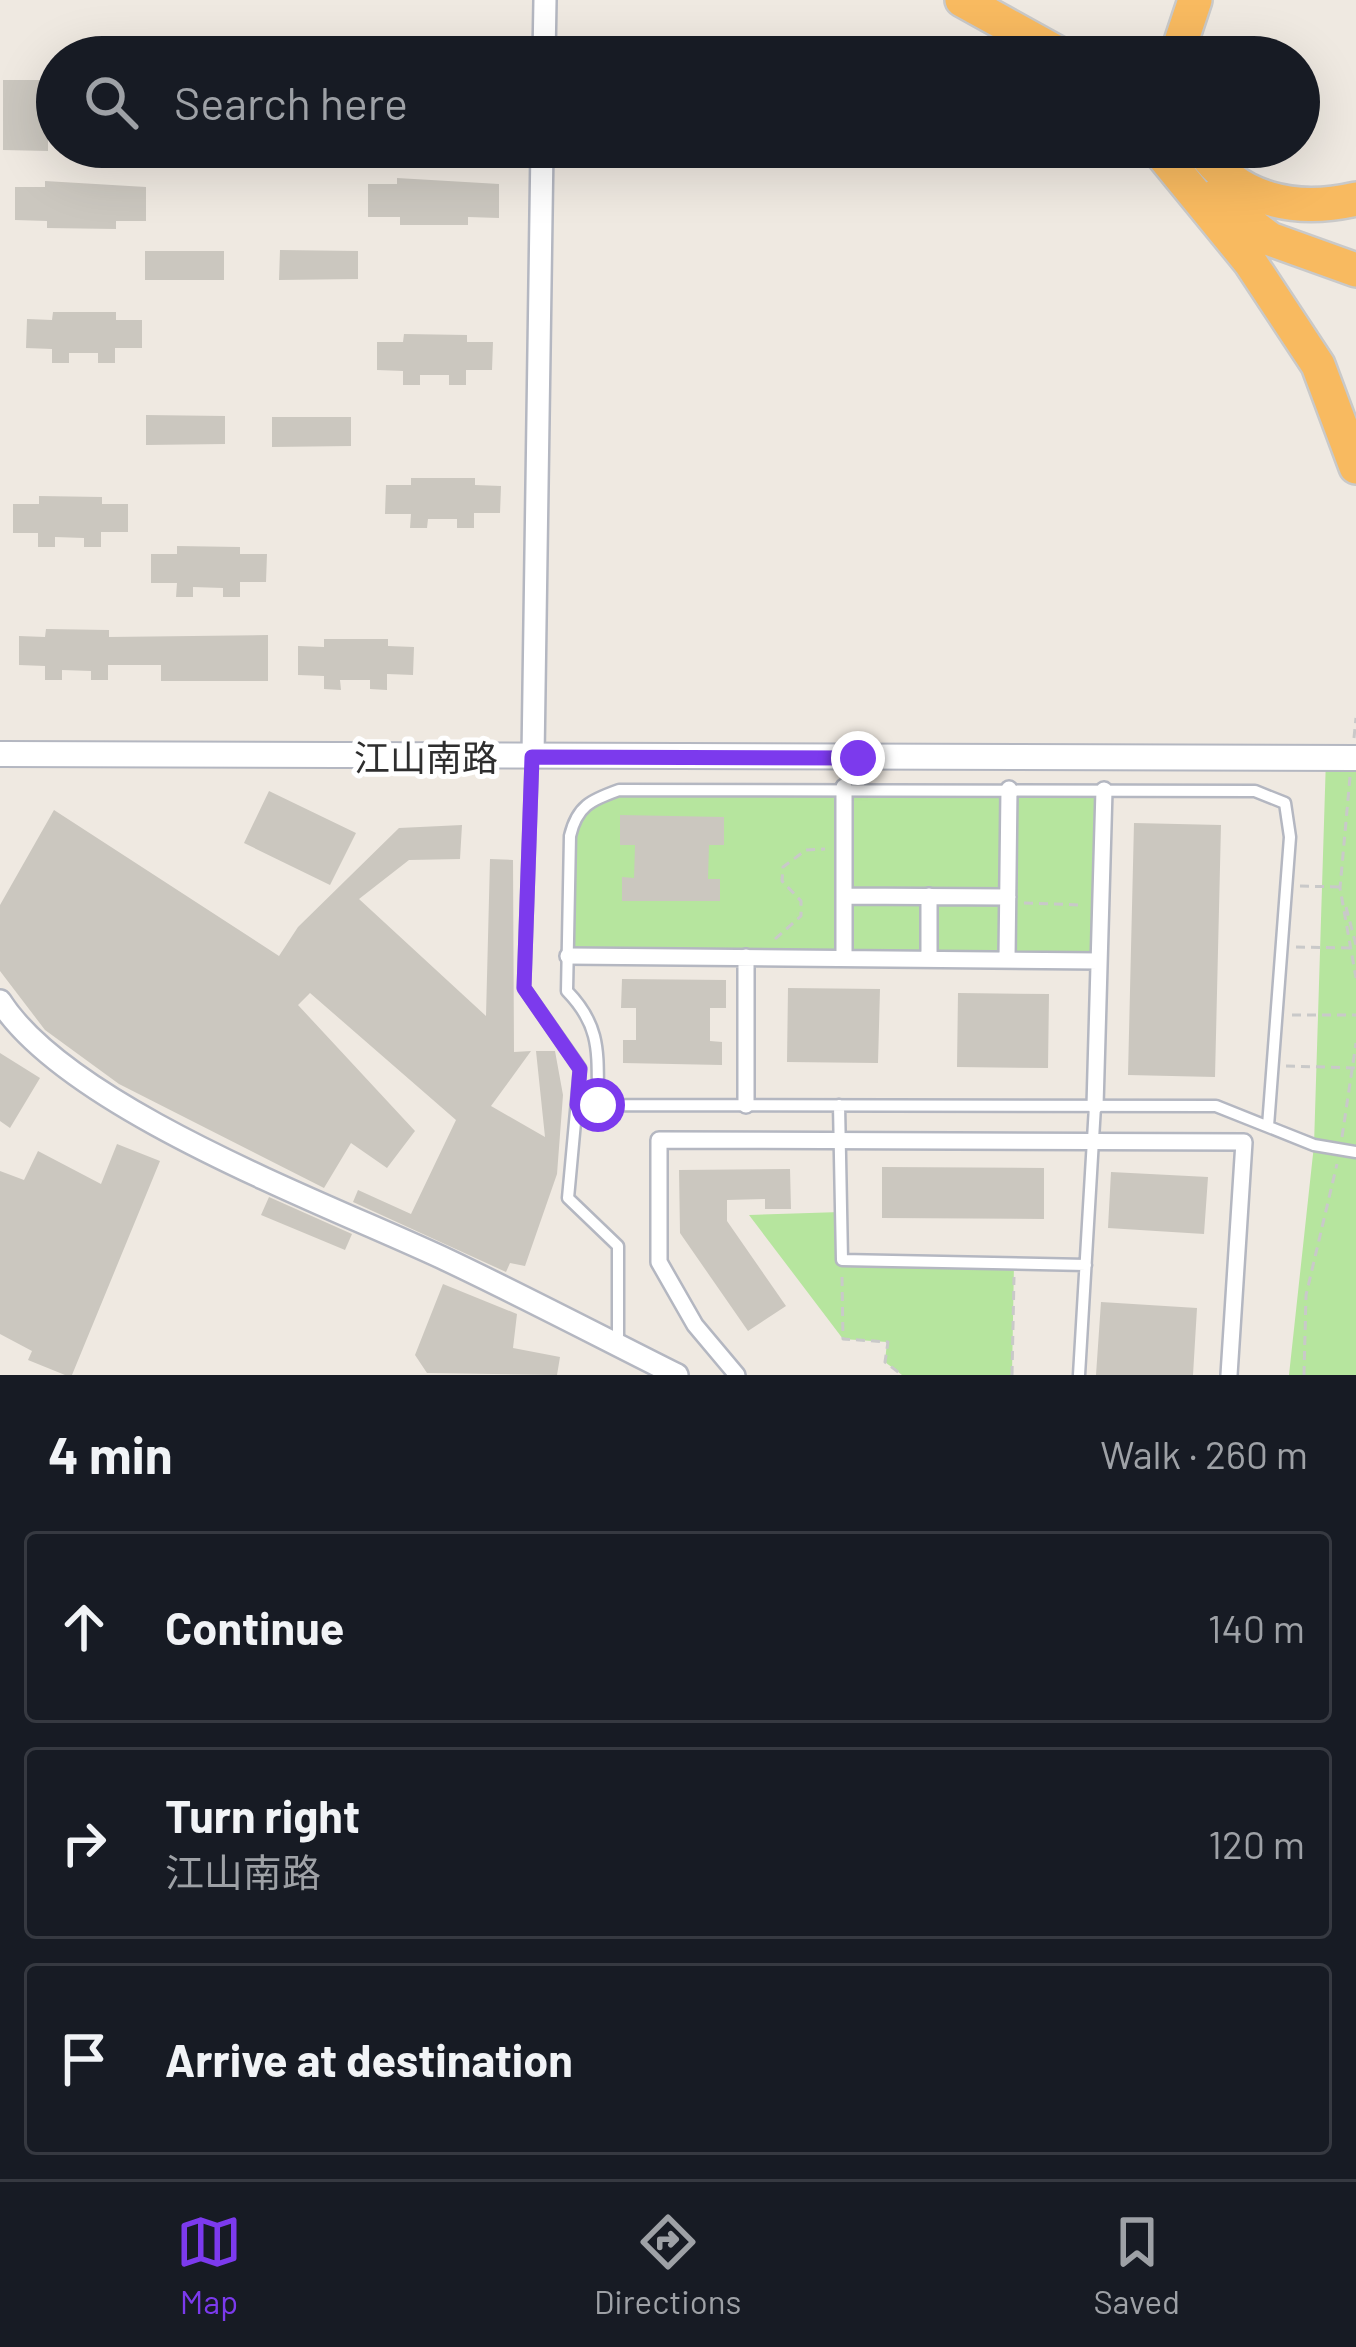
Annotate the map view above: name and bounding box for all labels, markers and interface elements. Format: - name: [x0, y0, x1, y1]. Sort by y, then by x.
- search box: [36, 36, 1320, 168]
- icon: search: [78, 69, 144, 135]
- text: Search here: [174, 75, 408, 129]
- route end: [831, 731, 885, 785]
- street label: 江山南路: [354, 735, 498, 778]
- route start: [571, 1078, 625, 1132]
- text: 4 min: [48, 1423, 173, 1484]
- text: Walk · 260 m: [1100, 1430, 1308, 1477]
- icon: ahead: [51, 1594, 117, 1660]
- text: Continue: [165, 1600, 344, 1654]
- text: 140 m: [1208, 1604, 1305, 1651]
- text: Turn right: [165, 1788, 360, 1842]
- icon: right: [51, 1810, 117, 1876]
- text: 120 m: [1208, 1820, 1305, 1867]
- text: 江山南路: [165, 1848, 321, 1895]
- icon: arrive: [51, 2026, 117, 2092]
- text: Arrive at destination: [165, 2032, 573, 2086]
- tab: Map: [176, 2209, 242, 2321]
- tab: Directions: [594, 2209, 741, 2321]
- tab: Saved: [1093, 2209, 1180, 2321]

